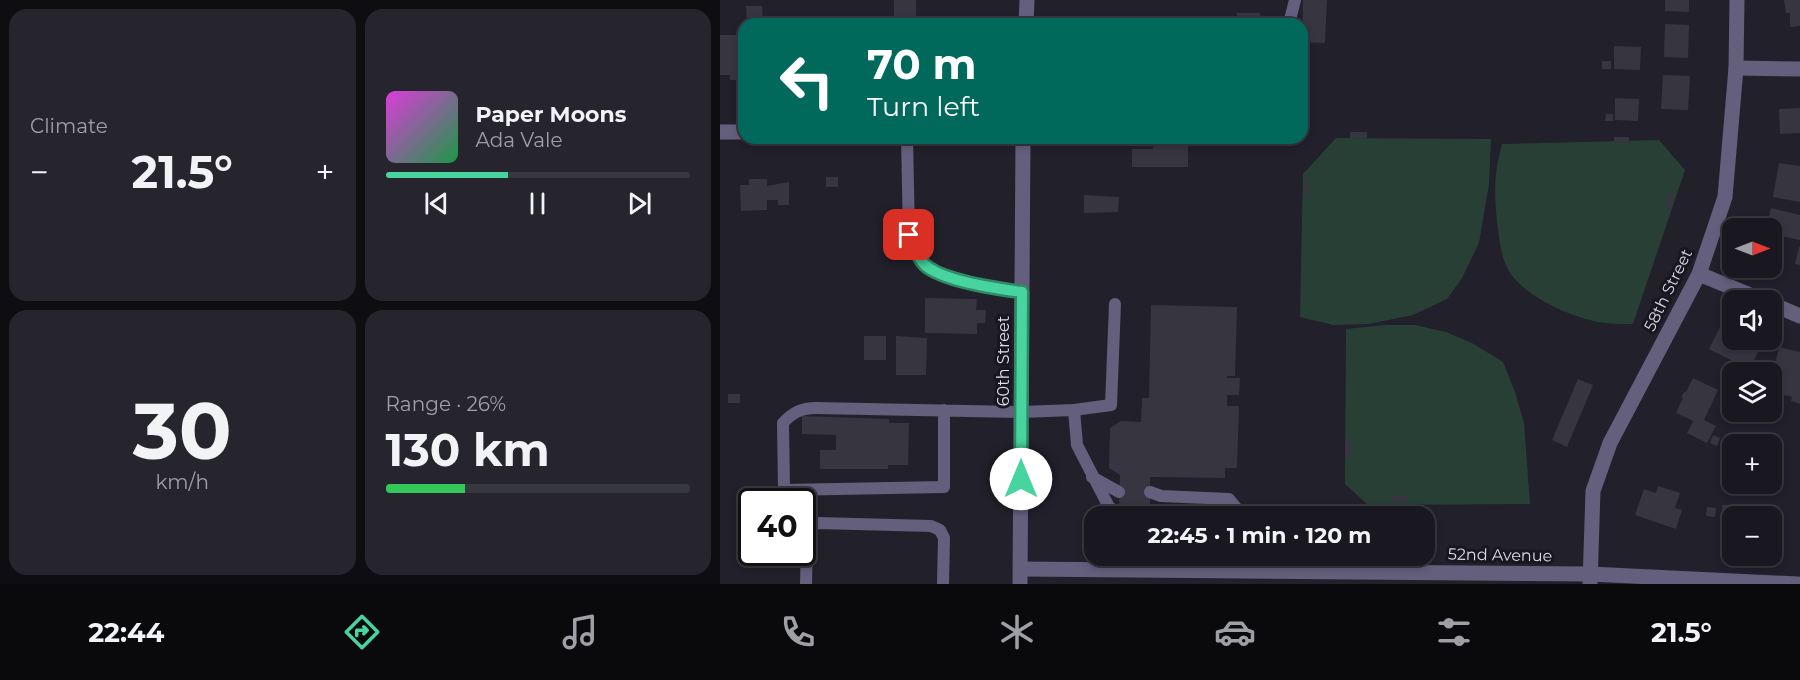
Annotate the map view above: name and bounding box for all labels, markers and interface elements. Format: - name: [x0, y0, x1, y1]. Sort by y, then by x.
- text: 70 m: [867, 38, 977, 90]
- icon: left: [768, 42, 846, 120]
- text: Turn left: [867, 90, 980, 123]
- text: Paper Moons: [476, 101, 626, 128]
- text: Climate: [30, 114, 108, 138]
- text: Ada Vale: [476, 128, 562, 152]
- text: 21.5°: [132, 144, 233, 199]
- text: −: [30, 152, 49, 192]
- text: +: [316, 152, 335, 192]
- icon: previous: [420, 187, 453, 220]
- icon: pause: [521, 187, 554, 220]
- icon: next: [623, 187, 656, 220]
- pin: [883, 209, 934, 260]
- icon: arrive: [892, 218, 925, 251]
- north arrow: [1722, 218, 1782, 278]
- map controls: [1722, 218, 1782, 566]
- street label: 58th Street: [1640, 245, 1696, 334]
- button: sound: [1722, 290, 1782, 350]
- street label: 60th Street: [994, 315, 1013, 406]
- button: layers: [1722, 362, 1782, 422]
- text: 30: [133, 383, 232, 479]
- text: Range · 26%: [386, 392, 506, 416]
- text: 130 km: [386, 422, 550, 477]
- button: +: [1722, 434, 1782, 494]
- position arrow: [989, 447, 1053, 511]
- text: km/h: [156, 470, 209, 494]
- speed limit sign: 40: [738, 488, 816, 566]
- button: −: [1722, 506, 1782, 566]
- text: 22:45 · 1 min · 120 m: [1148, 522, 1371, 549]
- street label: 52nd Avenue: [1448, 545, 1552, 565]
- icon: directions: [341, 611, 383, 653]
- icon: music: [559, 611, 601, 653]
- icon: phone: [777, 611, 819, 653]
- icon: climate: [996, 611, 1038, 653]
- icon: car: [1214, 611, 1256, 653]
- icon: filters: [1433, 611, 1475, 653]
- text: 22:44: [88, 616, 164, 649]
- text: 21.5°: [1651, 616, 1712, 649]

